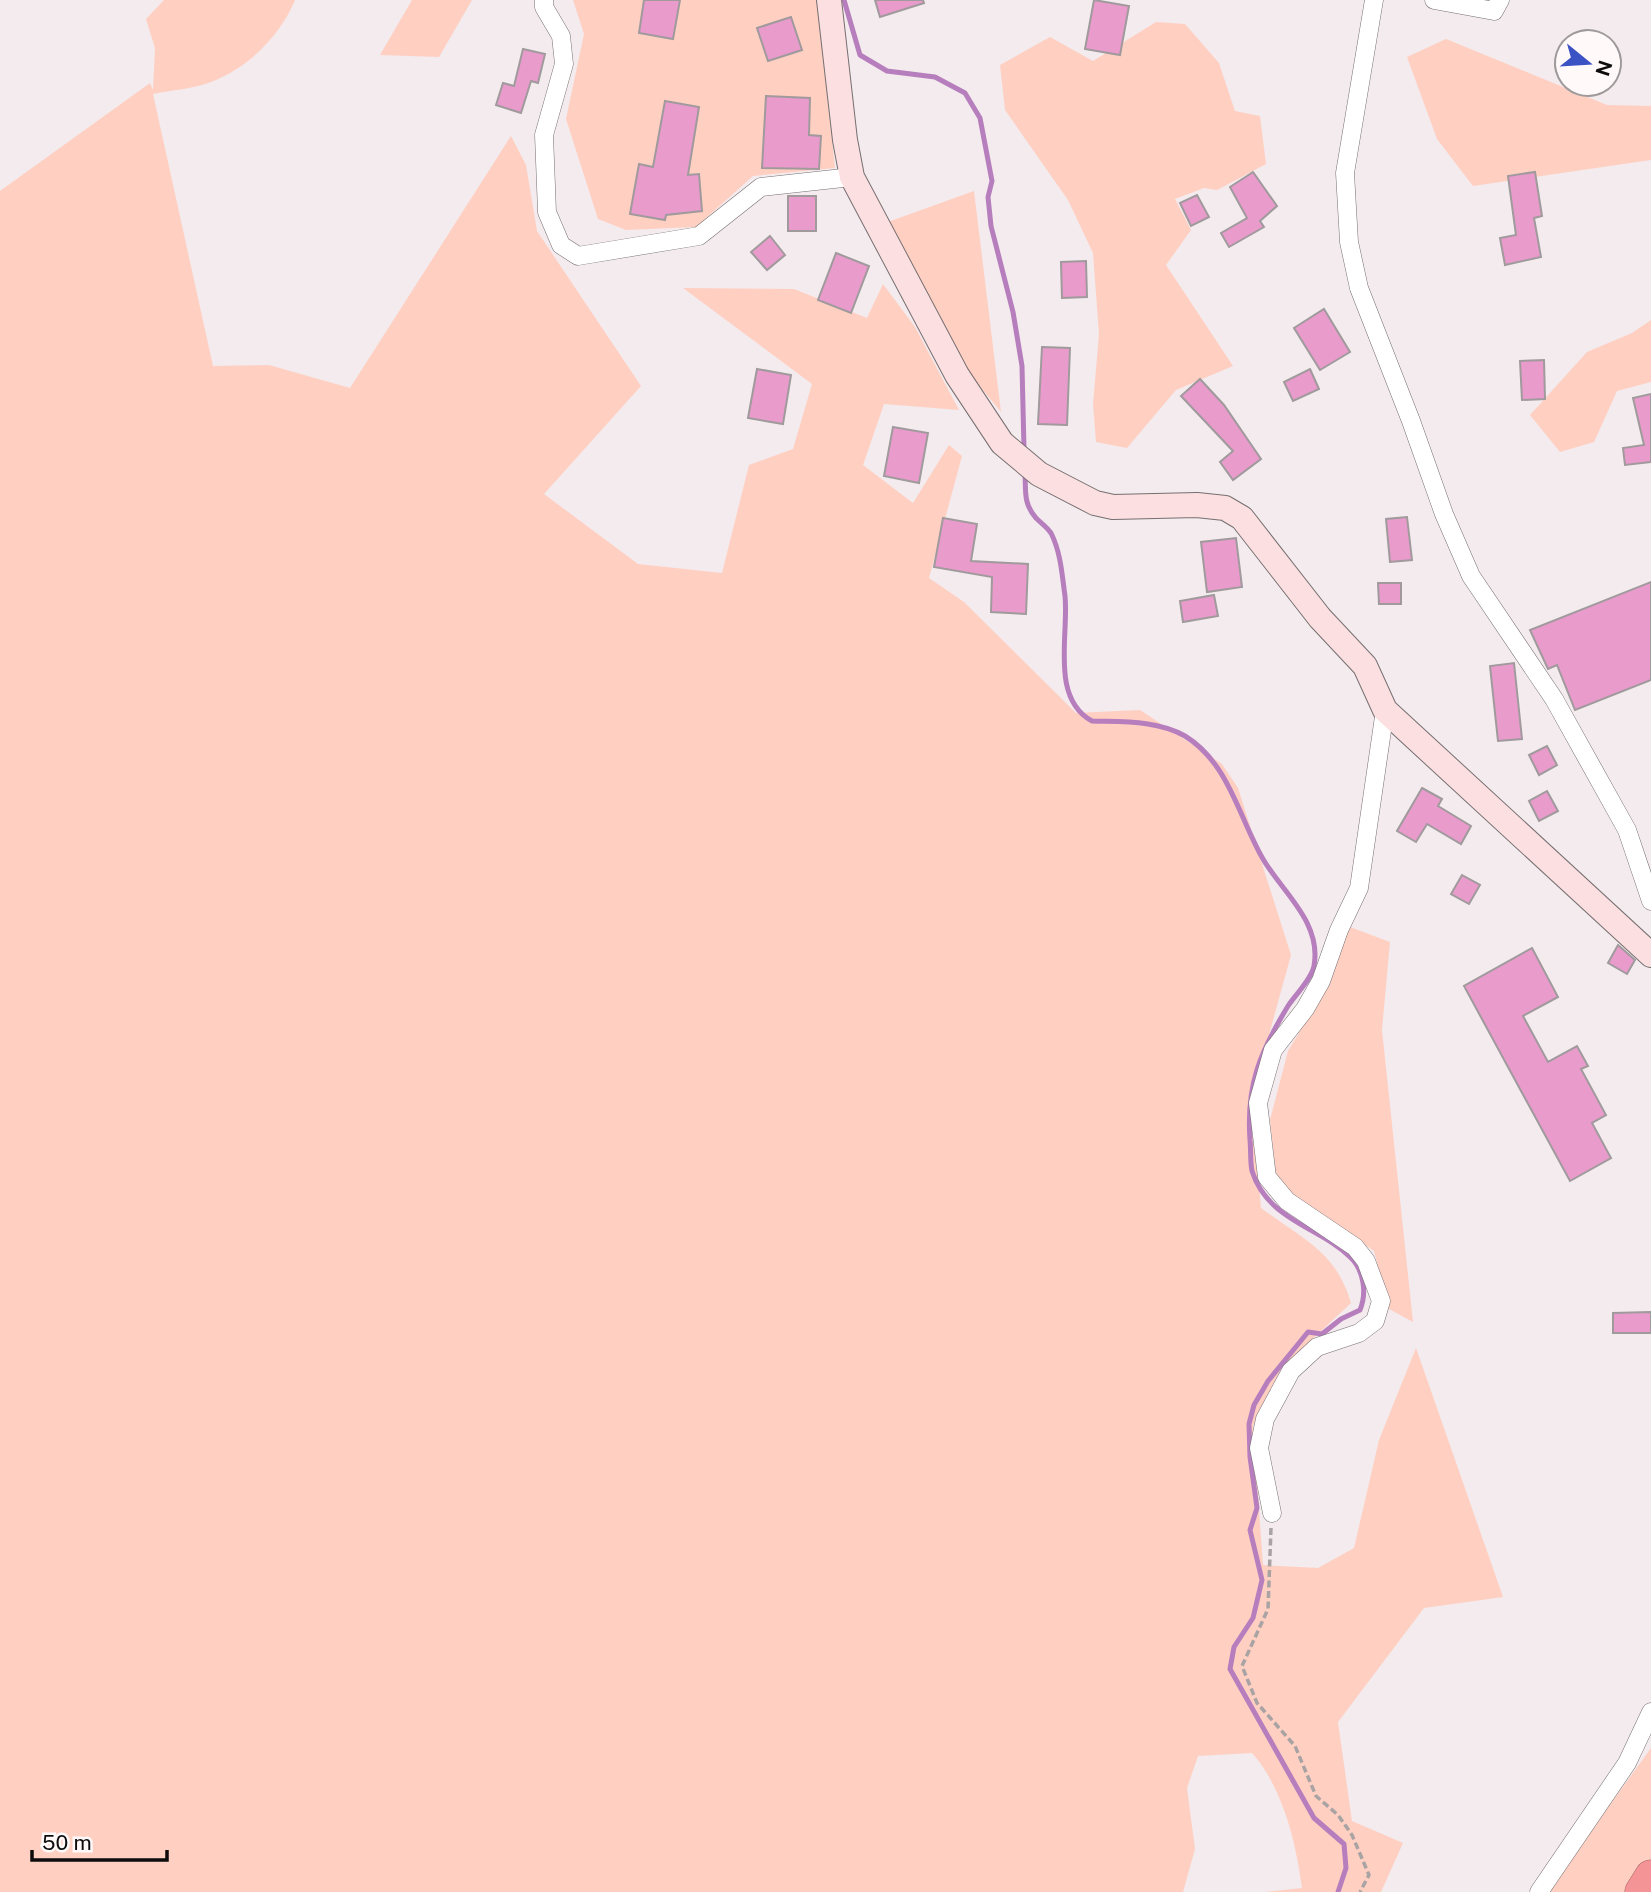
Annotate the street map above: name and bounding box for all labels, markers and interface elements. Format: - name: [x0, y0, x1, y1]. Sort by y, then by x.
- north arrow: [1553, 28, 1623, 98]
- text: N: [1591, 58, 1617, 79]
- scale bar: [32, 1818, 166, 1862]
- text: 50 m: [42, 1830, 92, 1855]

